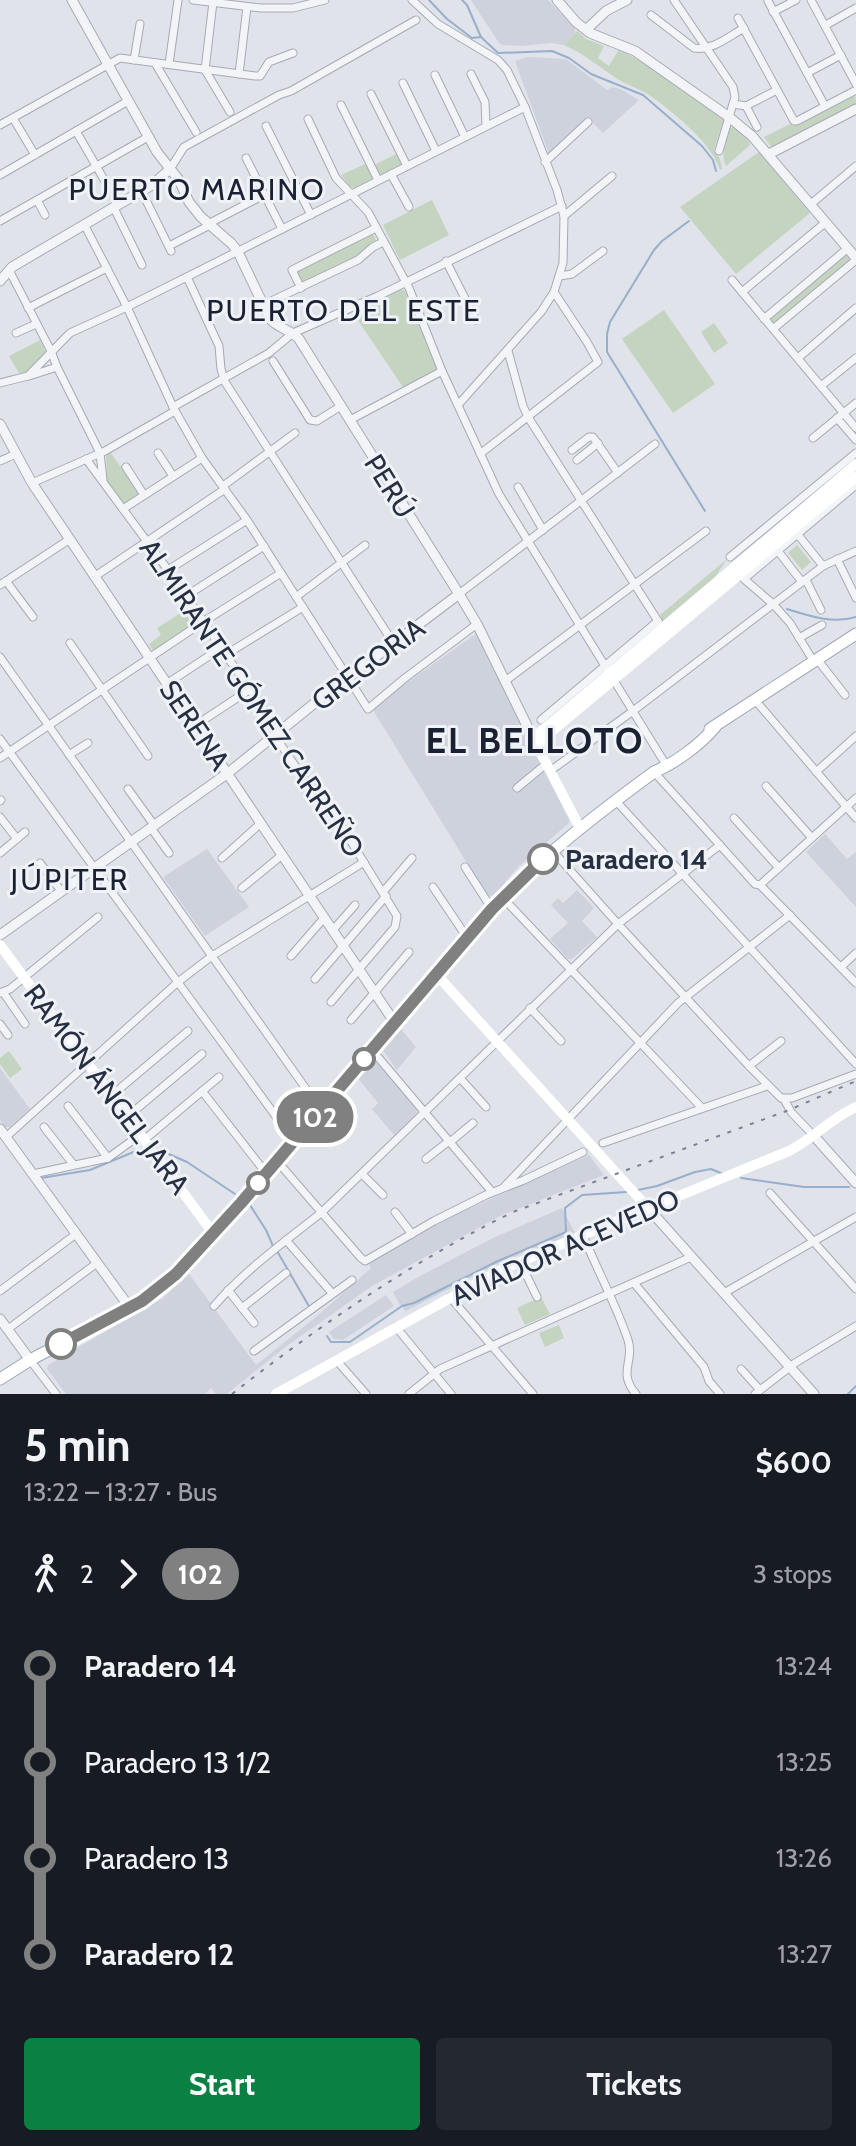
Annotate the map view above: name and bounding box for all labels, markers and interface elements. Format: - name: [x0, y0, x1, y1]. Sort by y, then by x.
- district label: PUERTO MARINO: [68, 171, 326, 208]
- district label: PUERTO DEL ESTE: [206, 292, 482, 329]
- street label: PERÚ: [357, 448, 423, 524]
- street label: ALMIRANTE GÓMEZ CARREÑO: [133, 532, 371, 864]
- street label: GREGORIA: [305, 610, 432, 717]
- street label: SERENA: [153, 674, 238, 777]
- district label: EL BELLOTO: [426, 718, 644, 762]
- place label: Paradero 14: [565, 842, 708, 876]
- marker: Paradero 14: [528, 844, 558, 874]
- district label: JÚPITER: [10, 861, 129, 898]
- street label: RAMÓN ÁNGEL JARA: [17, 977, 198, 1201]
- unlabelled marker: [353, 1048, 375, 1070]
- line badge: 102: [269, 1091, 361, 1143]
- text: 102: [293, 1100, 337, 1134]
- unlabelled marker: [247, 1172, 269, 1194]
- street label: AVIADOR ACEVEDO: [445, 1181, 685, 1313]
- unlabelled marker: [46, 1329, 76, 1359]
- text: 5 min: [24, 1419, 131, 1472]
- text: $600: [755, 1444, 832, 1481]
- text: 13:22 – 13:27 · Bus: [24, 1476, 217, 1508]
- icon: walk: [24, 1552, 68, 1596]
- icon: forward: [106, 1552, 150, 1596]
- text: 102: [178, 1557, 223, 1591]
- text: 2: [80, 1558, 94, 1590]
- text: 3 stops: [753, 1558, 832, 1590]
- text: Paradero 14: [84, 1648, 237, 1685]
- text: 13:24: [775, 1650, 832, 1682]
- text: Paradero 13 1/2: [84, 1744, 271, 1781]
- text: 13:25: [776, 1746, 832, 1778]
- text: Paradero 13: [84, 1840, 229, 1877]
- text: 13:26: [776, 1842, 832, 1874]
- text: Paradero 12: [84, 1936, 234, 1973]
- text: 13:27: [777, 1938, 832, 1970]
- button: Start: [24, 2038, 420, 2130]
- button: Tickets: [436, 2038, 832, 2130]

